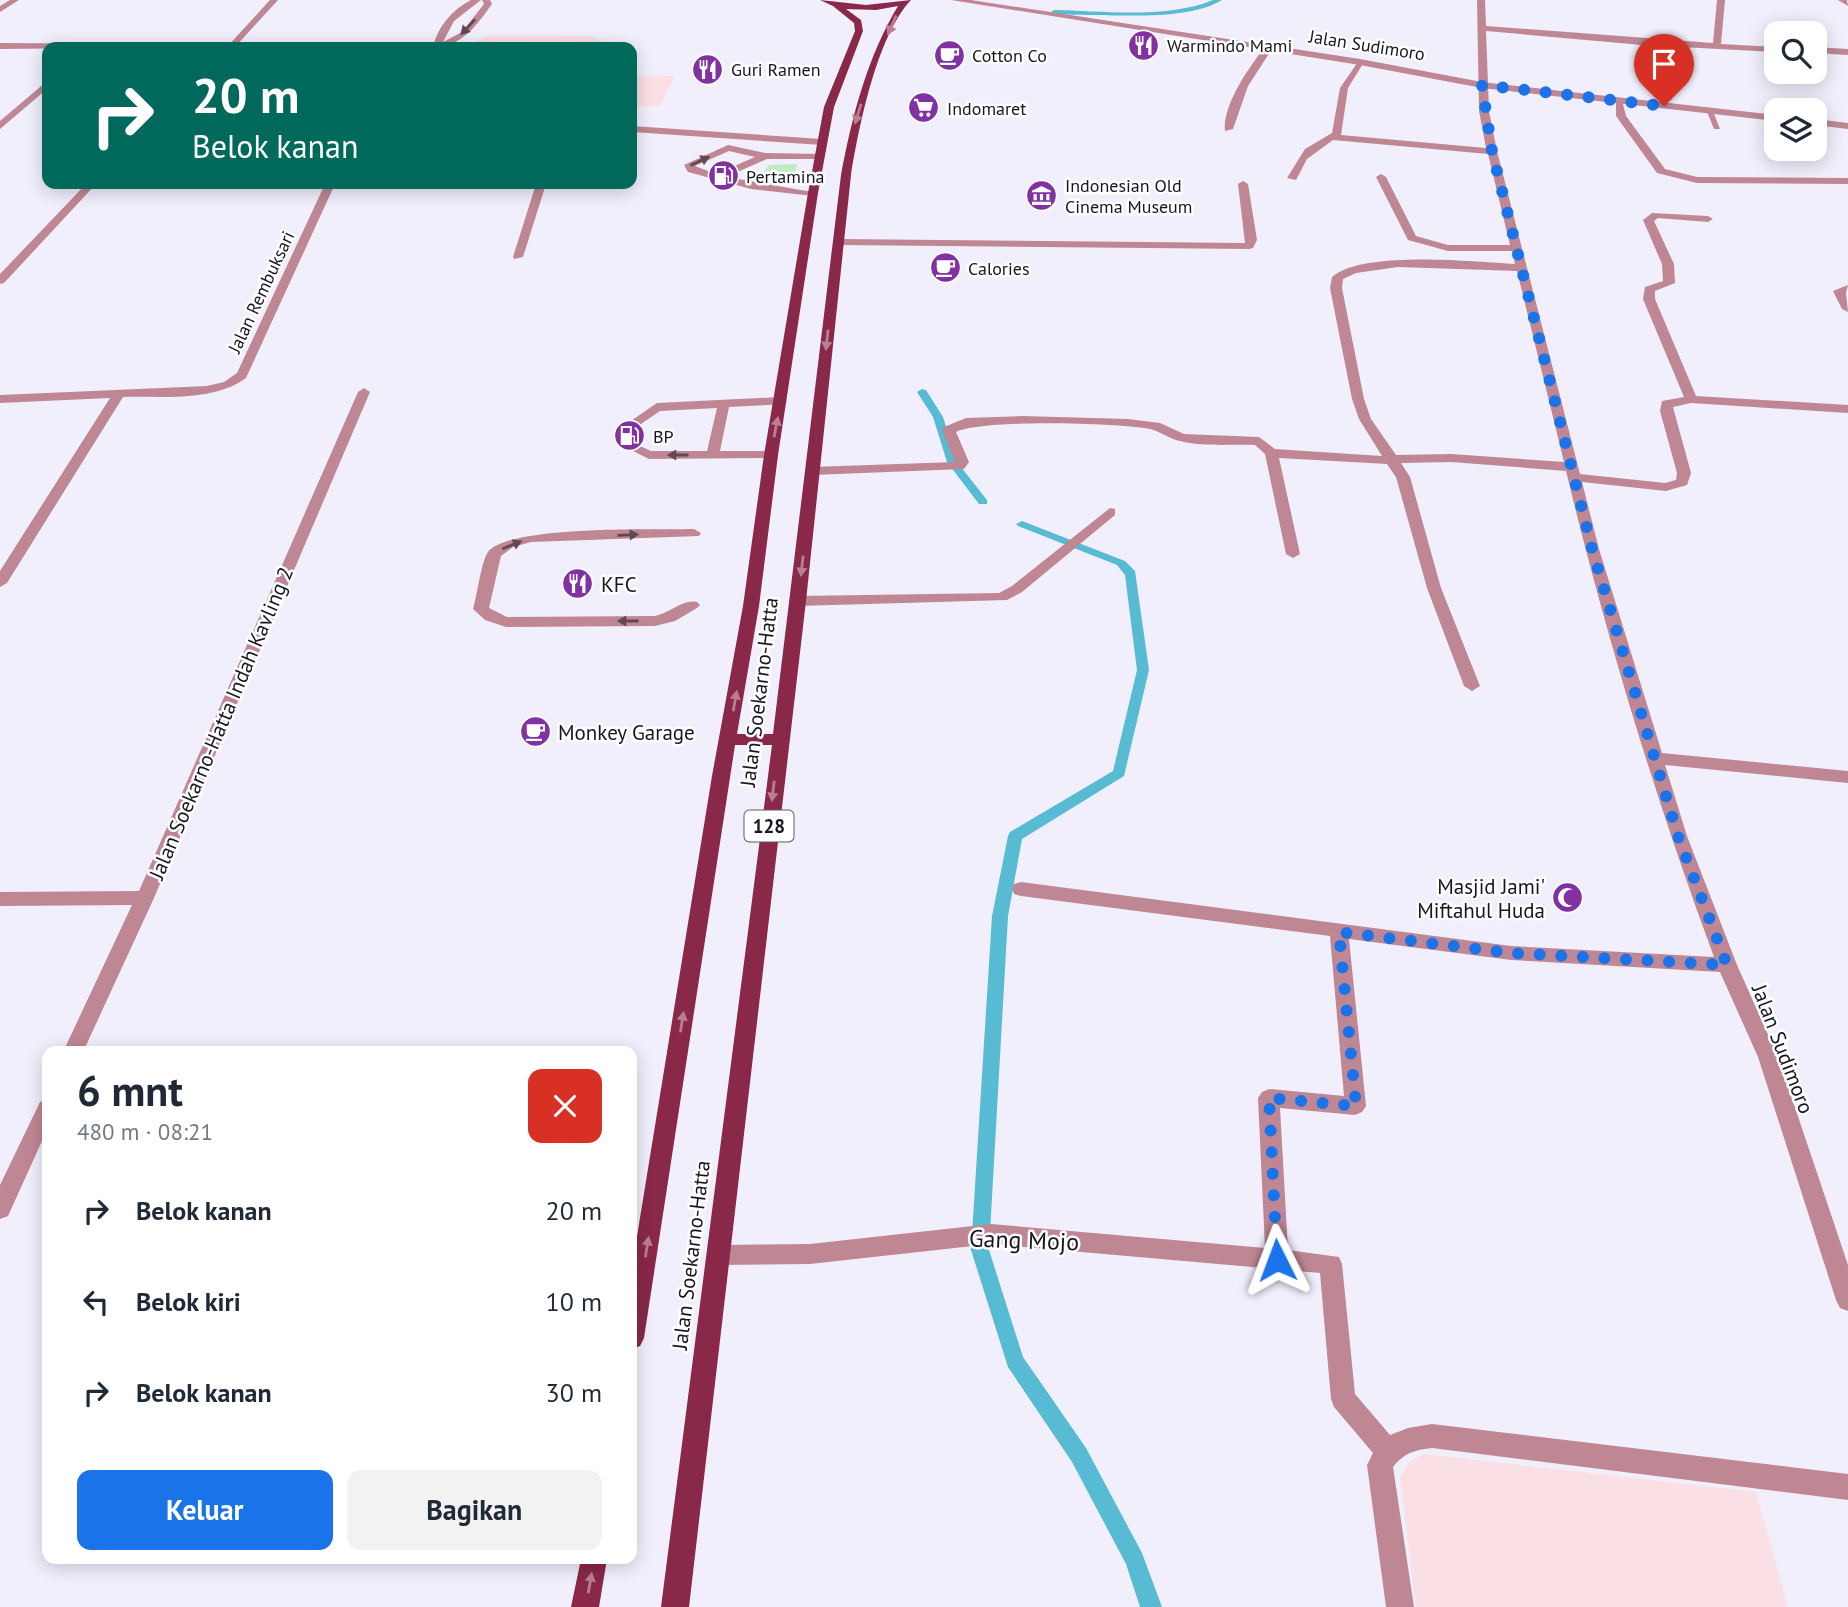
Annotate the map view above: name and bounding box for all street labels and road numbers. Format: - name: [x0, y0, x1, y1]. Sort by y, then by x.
- street label: Jalan Sudimoro: [1307, 24, 1426, 65]
- street label: Jalan Rembuksari: [222, 227, 299, 358]
- street label: Jalan Soekarno-Hatta Indah Kavling 2: [142, 563, 299, 884]
- street label: Jalan Soekarno-Hatta: [734, 596, 784, 789]
- road number: 128: [744, 810, 794, 842]
- street label: Jalan Sudimoro: [1746, 980, 1820, 1117]
- street label: Jalan Soekarno-Hatta: [666, 1159, 716, 1352]
- street label: Gang Mojo: [968, 1223, 1080, 1257]

